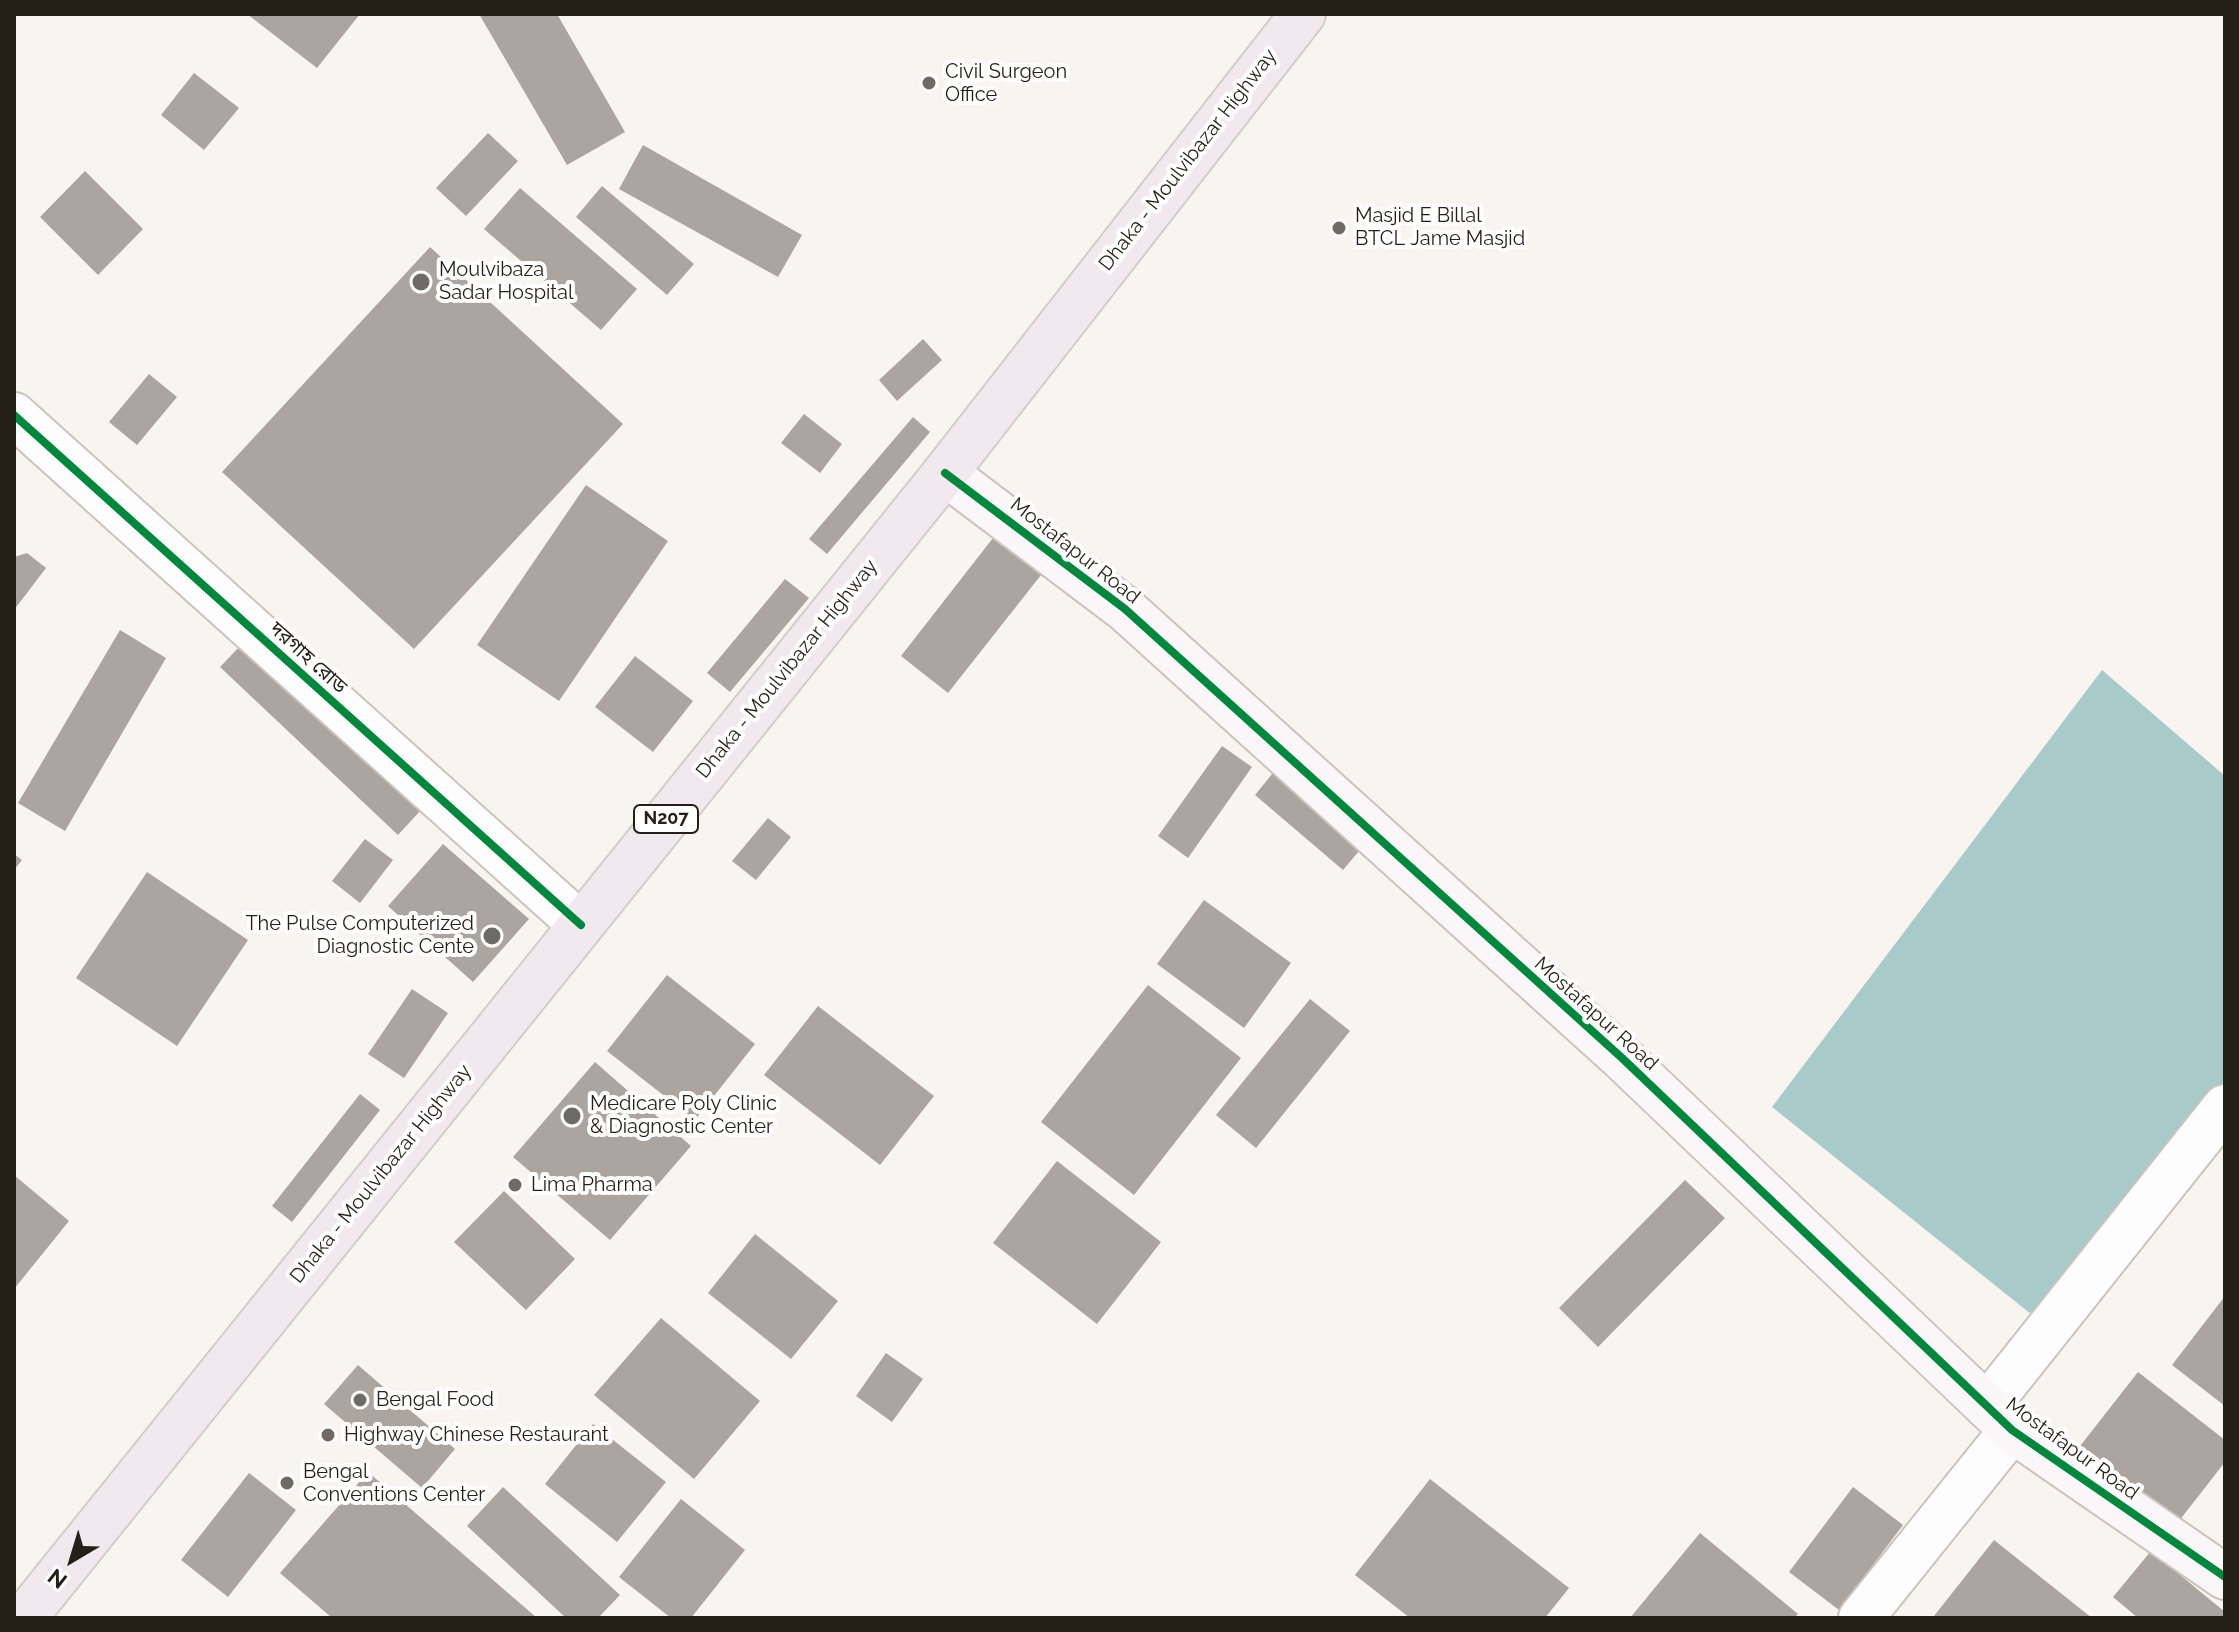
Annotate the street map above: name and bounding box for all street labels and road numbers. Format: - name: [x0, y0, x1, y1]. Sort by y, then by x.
- street label: Dhaka - Moulvibazar Highway: [1094, 44, 1282, 276]
- street label: Mostafapur Road: [1005, 493, 1145, 609]
- street label: Dhaka - Moulvibazar Highway: [691, 555, 883, 783]
- street label: দরগাহ রোড: [264, 617, 352, 699]
- road number: N207: [634, 805, 698, 833]
- street label: Mostafapur Road: [1529, 952, 1663, 1076]
- street label: Dhaka - Moulvibazar Highway: [285, 1060, 477, 1288]
- street label: Mostafapur Road: [2001, 1393, 2143, 1505]

